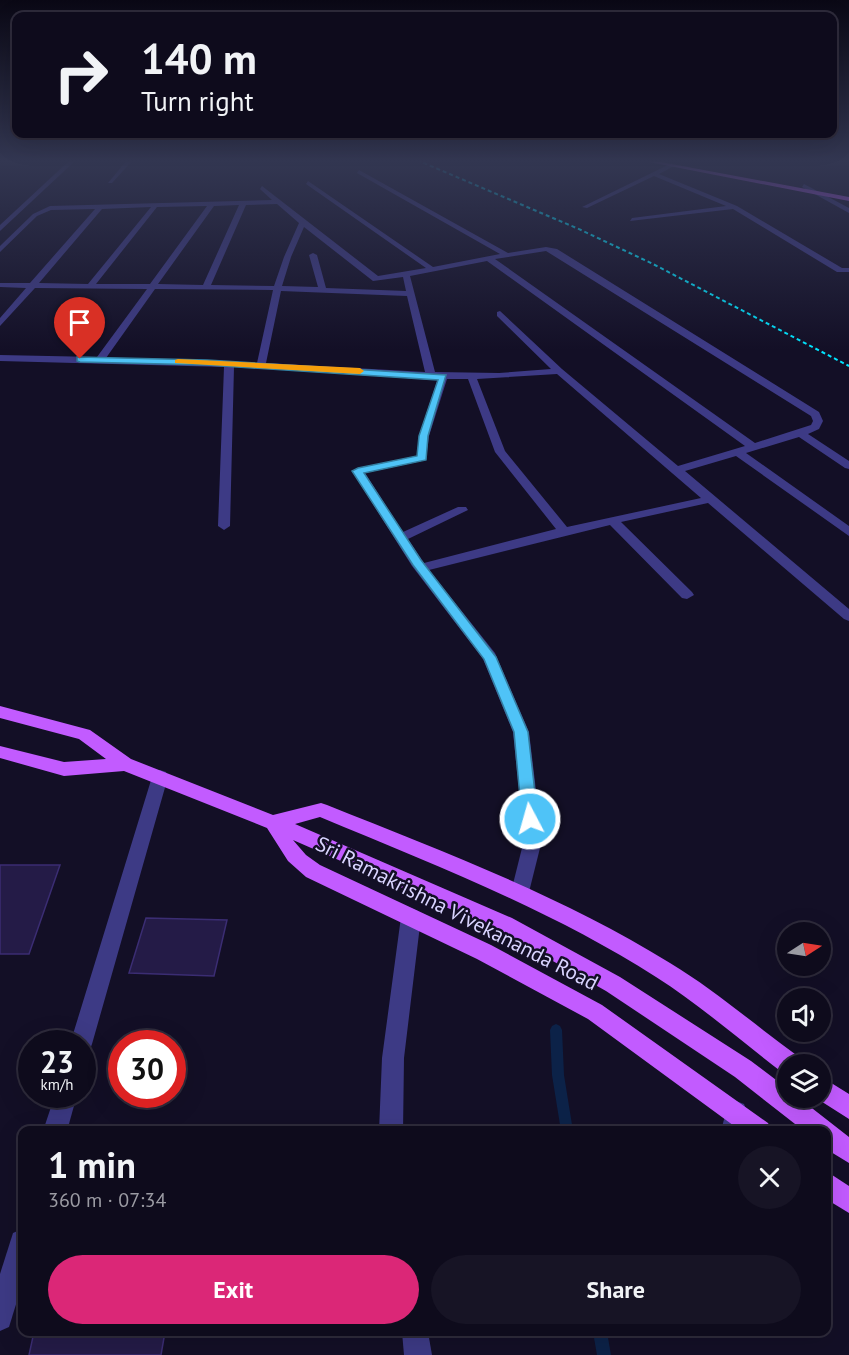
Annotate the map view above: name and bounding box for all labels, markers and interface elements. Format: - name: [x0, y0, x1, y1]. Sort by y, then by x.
- text: 140 m: [141, 31, 257, 86]
- icon: right: [42, 36, 120, 114]
- text: Turn right: [141, 84, 254, 118]
- pin: [54, 297, 105, 359]
- icon: arrive: [63, 306, 96, 339]
- position arrow: [498, 787, 562, 851]
- street label: Sri Ramakrishna Vivekananda Road: [311, 830, 603, 996]
- north arrow: [777, 922, 831, 976]
- map controls: [777, 922, 831, 1108]
- button: sound: [777, 988, 831, 1042]
- speed limit sign: 30: [108, 1030, 186, 1108]
- text: 23: [40, 1042, 74, 1081]
- button: layers: [777, 1054, 831, 1108]
- text: km/h: [41, 1075, 73, 1094]
- text: 1 min: [48, 1141, 136, 1188]
- button: close: [738, 1146, 801, 1209]
- text: 360 m · 07:34: [48, 1187, 166, 1213]
- button: Exit: [48, 1255, 419, 1324]
- button: Share: [431, 1255, 801, 1324]

